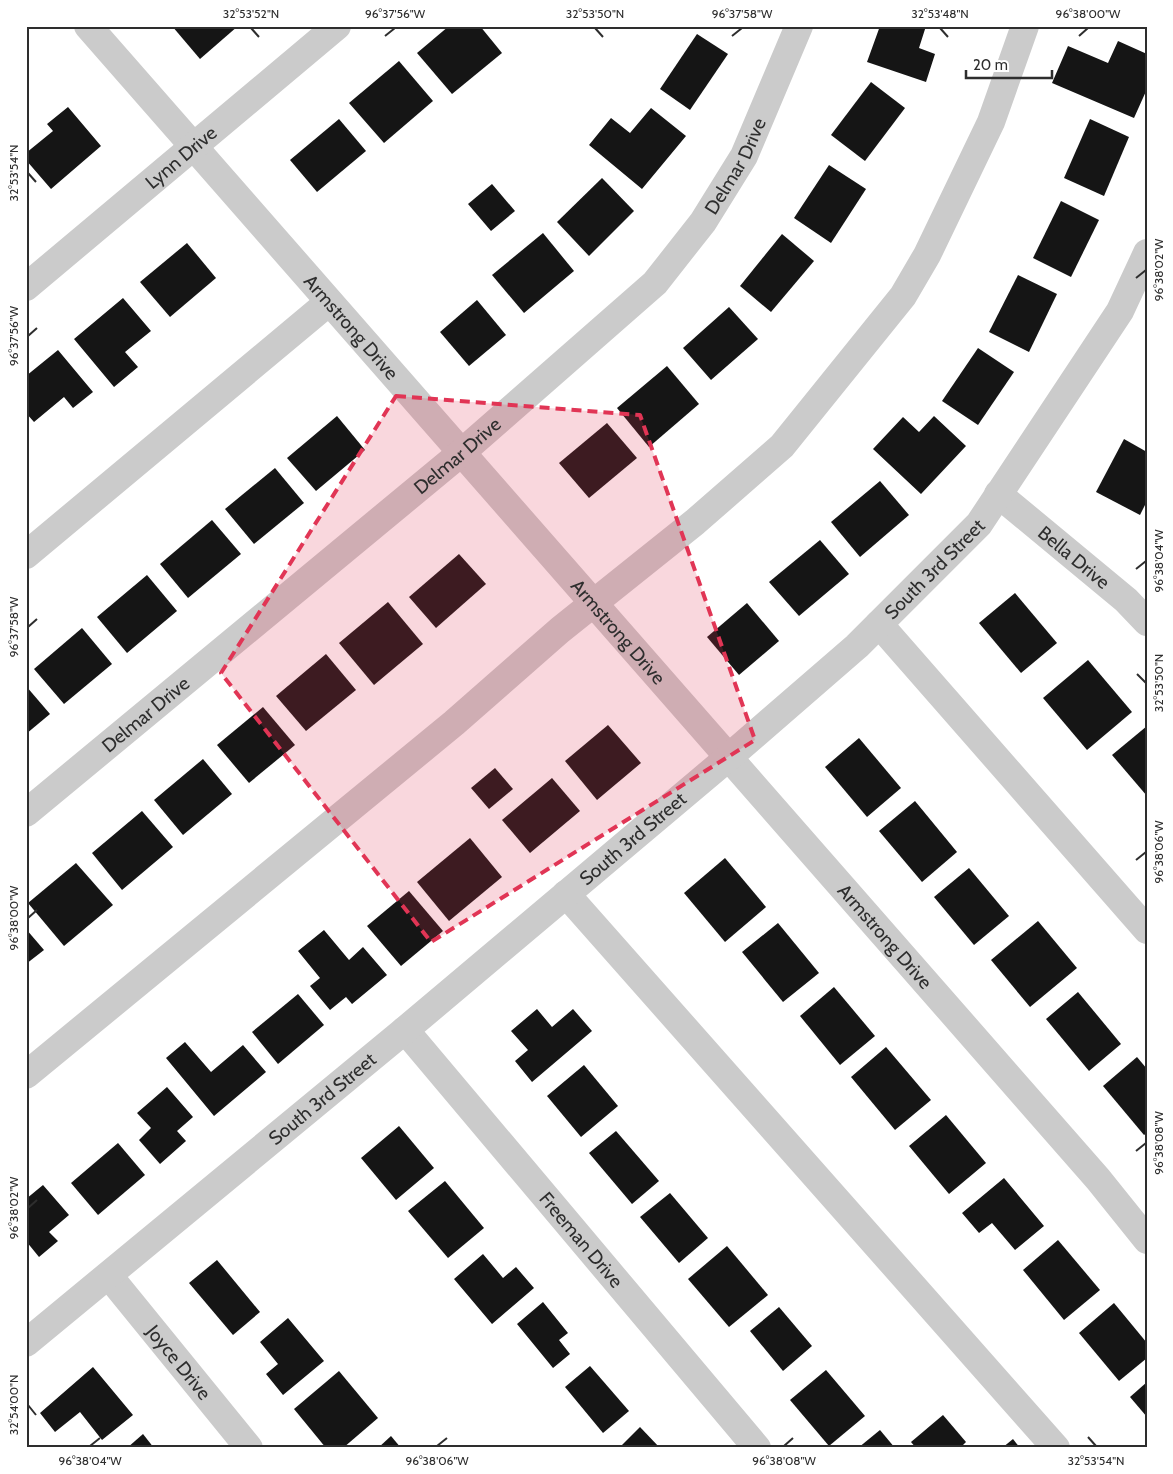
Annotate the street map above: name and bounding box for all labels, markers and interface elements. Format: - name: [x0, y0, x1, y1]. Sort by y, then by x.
- text: 32°53'52"N: [223, 6, 279, 21]
- text: 96°37'56"W: [365, 6, 426, 21]
- text: 32°53'50"N: [566, 6, 624, 21]
- text: 96°37'58"W: [712, 6, 773, 21]
- text: 32°53'48"N: [911, 6, 969, 21]
- text: 96°38'00"W: [1056, 6, 1121, 21]
- scale bar: [966, 48, 1052, 80]
- text: 20 m: [973, 56, 1008, 74]
- street label: Delmar Drive: [699, 114, 770, 218]
- street label: Lynn Drive: [140, 121, 221, 194]
- text: 32°53'54"N: [6, 145, 21, 201]
- text: 96°38'02"W: [1151, 238, 1166, 301]
- street label: Armstrong Drive: [299, 270, 404, 384]
- text: 96°37'56"W: [6, 305, 21, 366]
- street label: Delmar Drive: [409, 412, 505, 499]
- street label: South 3rd Street: [879, 513, 990, 624]
- street label: Bella Drive: [1034, 521, 1115, 594]
- text: 96°38'04"W: [1151, 529, 1166, 593]
- street label: Armstrong Drive: [566, 574, 671, 689]
- text: 96°37'58"W: [6, 596, 21, 657]
- text: 32°53'50"N: [1151, 654, 1166, 712]
- street label: Delmar Drive: [97, 671, 194, 757]
- street label: South 3rd Street: [574, 787, 691, 890]
- text: 96°38'06"W: [1151, 820, 1166, 884]
- street label: Armstrong Drive: [833, 879, 938, 994]
- text: 96°38'00"W: [6, 885, 21, 950]
- street label: South 3rd Street: [264, 1047, 381, 1149]
- text: 96°38'08"W: [1151, 1111, 1166, 1175]
- text: 96°38'02"W: [6, 1176, 21, 1239]
- street label: Freeman Drive: [535, 1187, 628, 1292]
- street label: Joyce Drive: [141, 1319, 216, 1404]
- text: 32°54'00"N: [6, 1375, 21, 1435]
- text: 96°38'04"W: [58, 1453, 122, 1468]
- text: 96°38'06"W: [405, 1453, 469, 1468]
- text: 96°38'08"W: [752, 1453, 816, 1468]
- text: 32°53'54"N: [1068, 1453, 1124, 1468]

